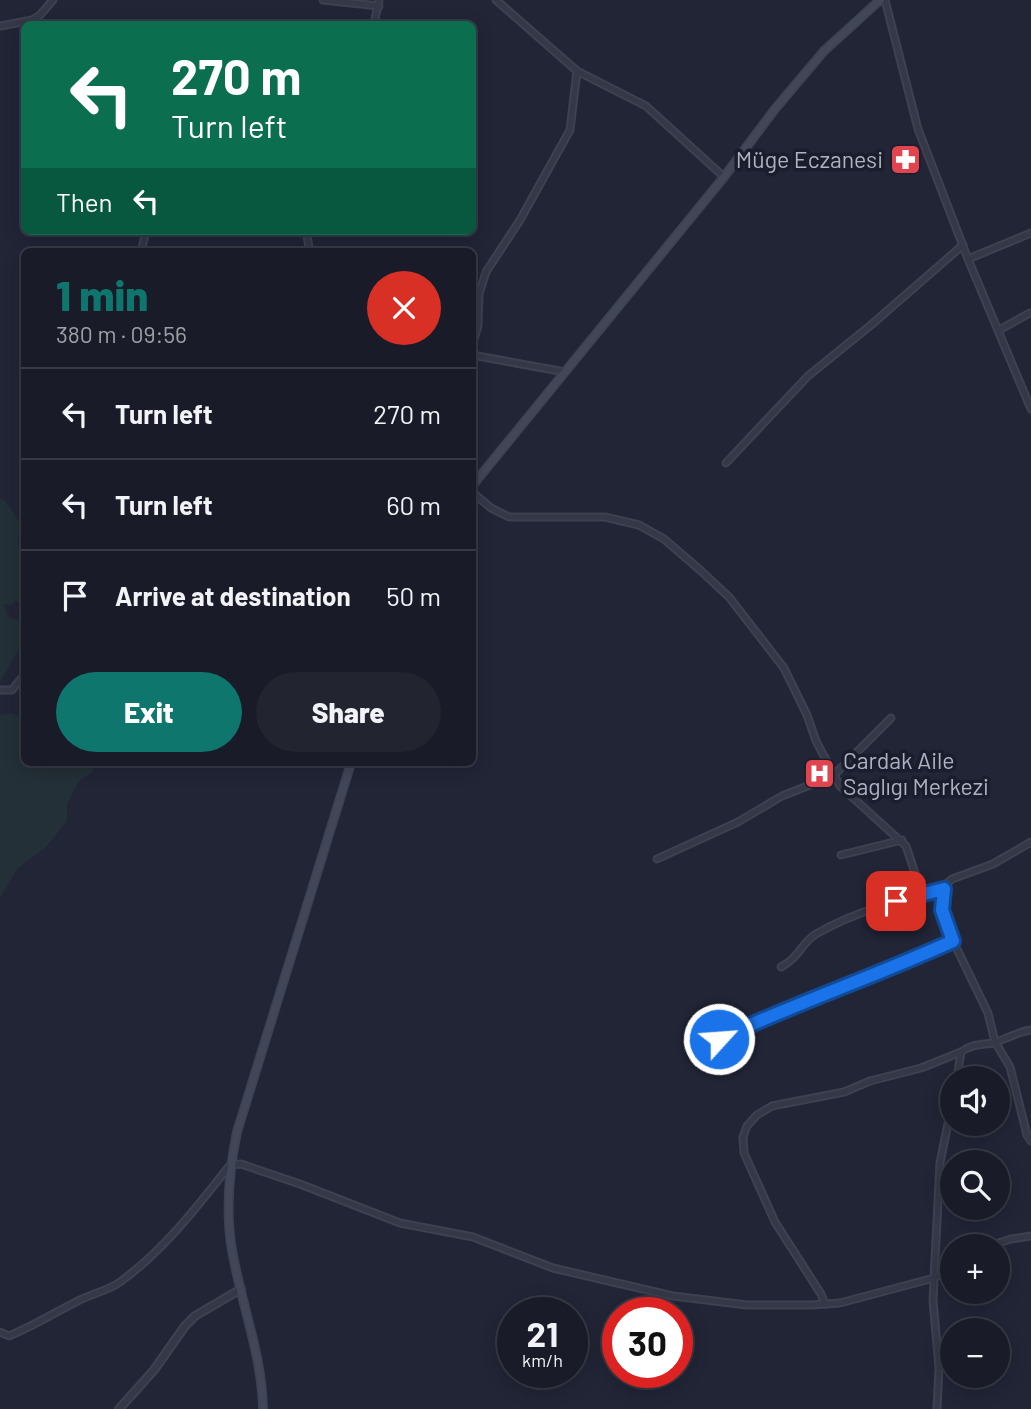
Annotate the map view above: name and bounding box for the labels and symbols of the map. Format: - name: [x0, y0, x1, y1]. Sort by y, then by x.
- pharmacy icon: Müge Eczanesi: [889, 142, 923, 176]
- place label: Müge Eczanesi: [736, 145, 883, 173]
- place label: Cardak Aile Saglıgı Merkezi: [843, 746, 989, 800]
- hospital icon: Cardak Aile Saglıgı Merkezi: [803, 756, 837, 790]
- pin: [866, 871, 926, 931]
- position arrow: [682, 1002, 756, 1076]
- speed limit sign: 30: [602, 1297, 693, 1388]

